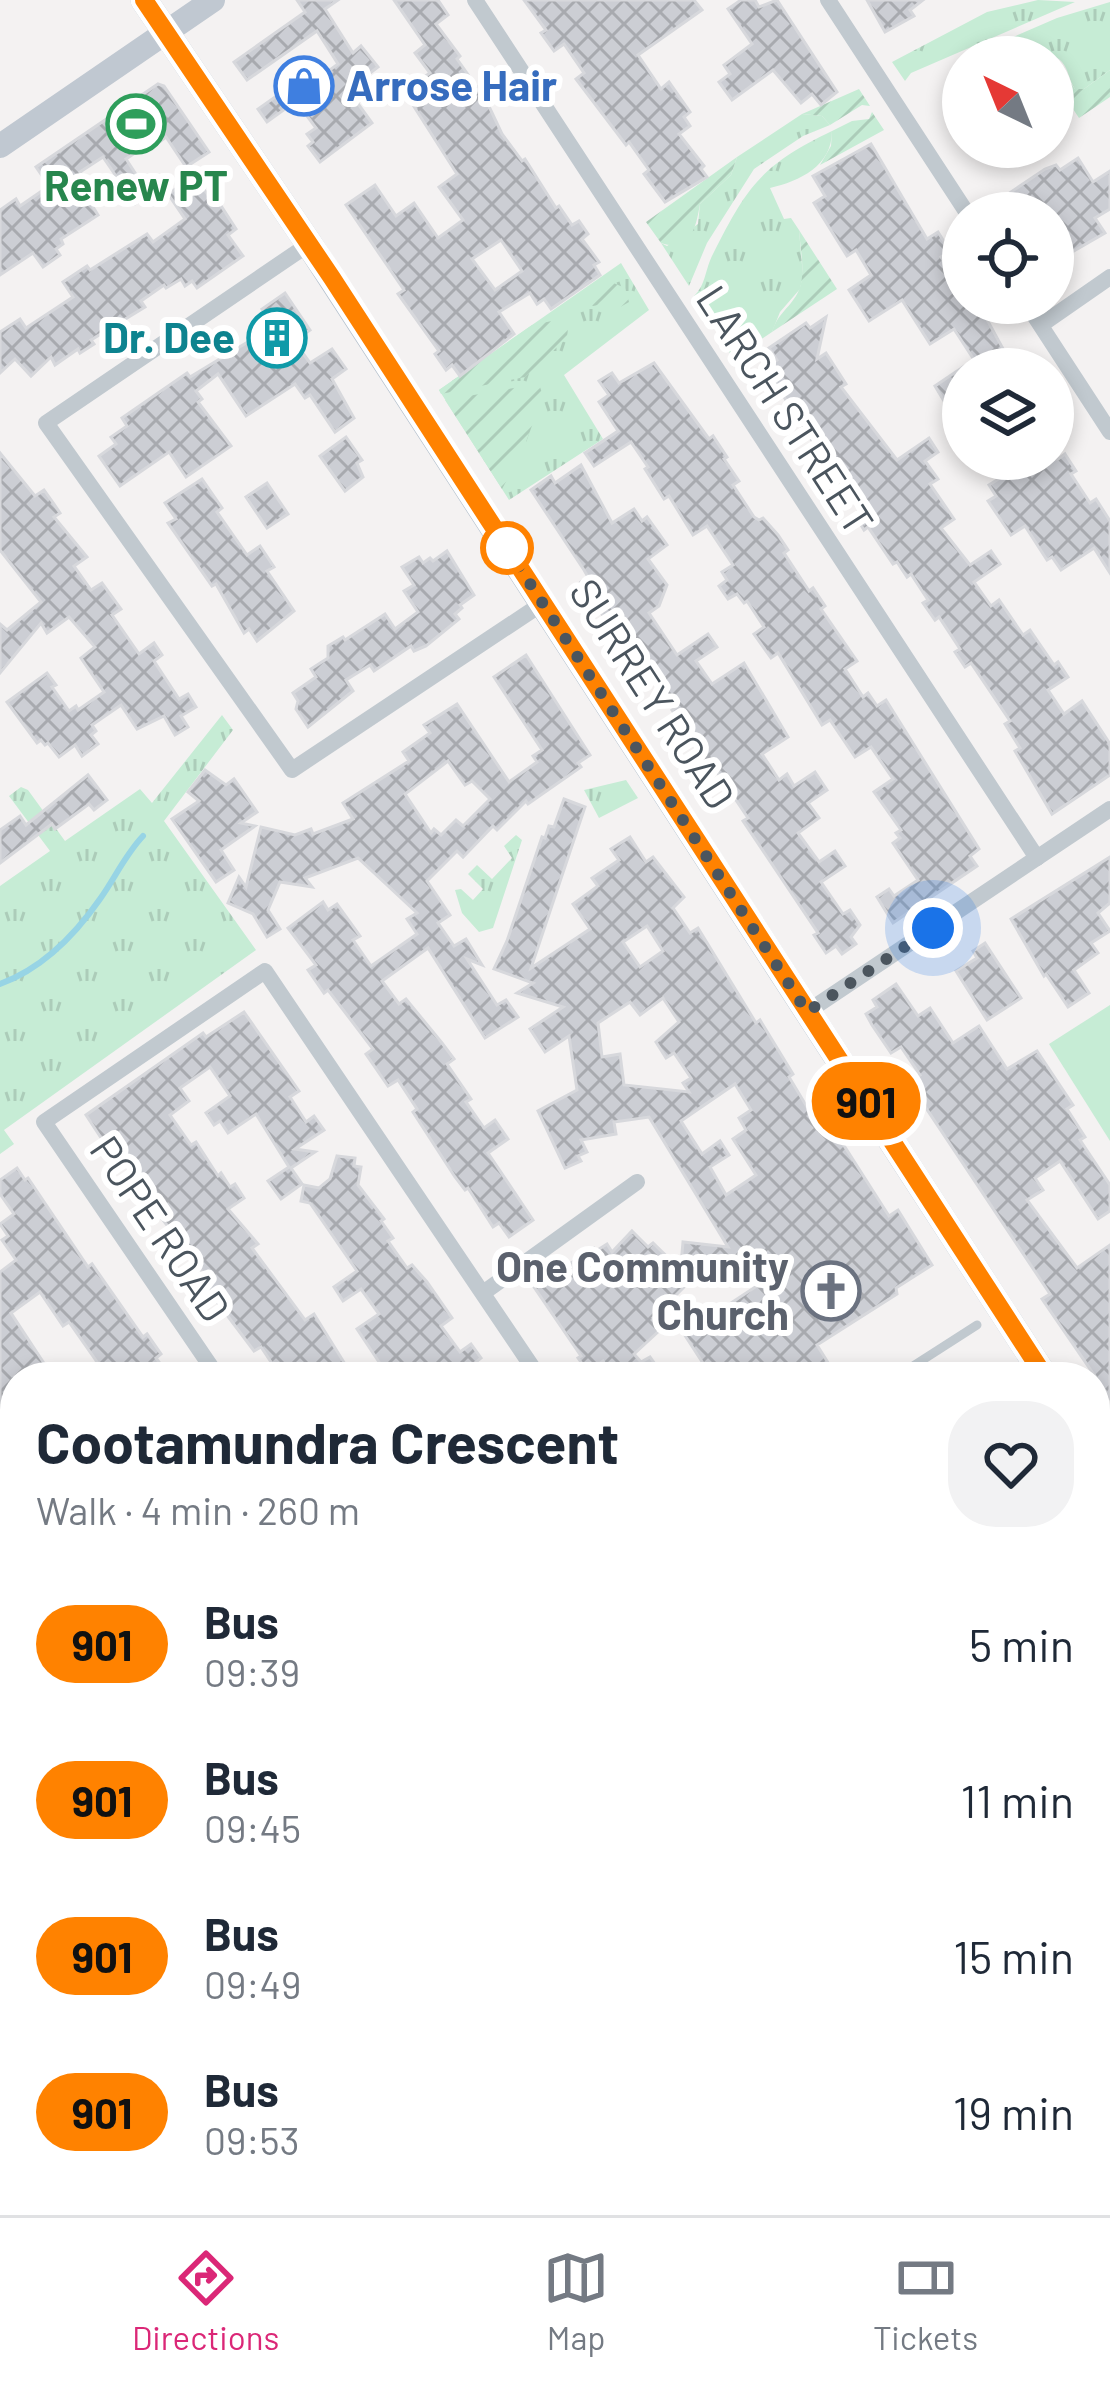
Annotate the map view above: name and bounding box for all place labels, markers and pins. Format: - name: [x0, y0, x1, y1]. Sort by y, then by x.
- shop icon: Arrose Hair: [273, 55, 335, 117]
- place label: Arrose Hair: [346, 59, 557, 109]
- sports icon: Renew PT: [105, 93, 167, 155]
- place label: Renew PT: [44, 159, 228, 209]
- building icon: Dr. Dee: [246, 307, 308, 369]
- place label: Dr. Dee: [103, 311, 235, 361]
- unlabelled marker: [482, 523, 532, 573]
- place label: One Community Church: [496, 1240, 789, 1338]
- church icon: One Community Church: [800, 1260, 862, 1322]

